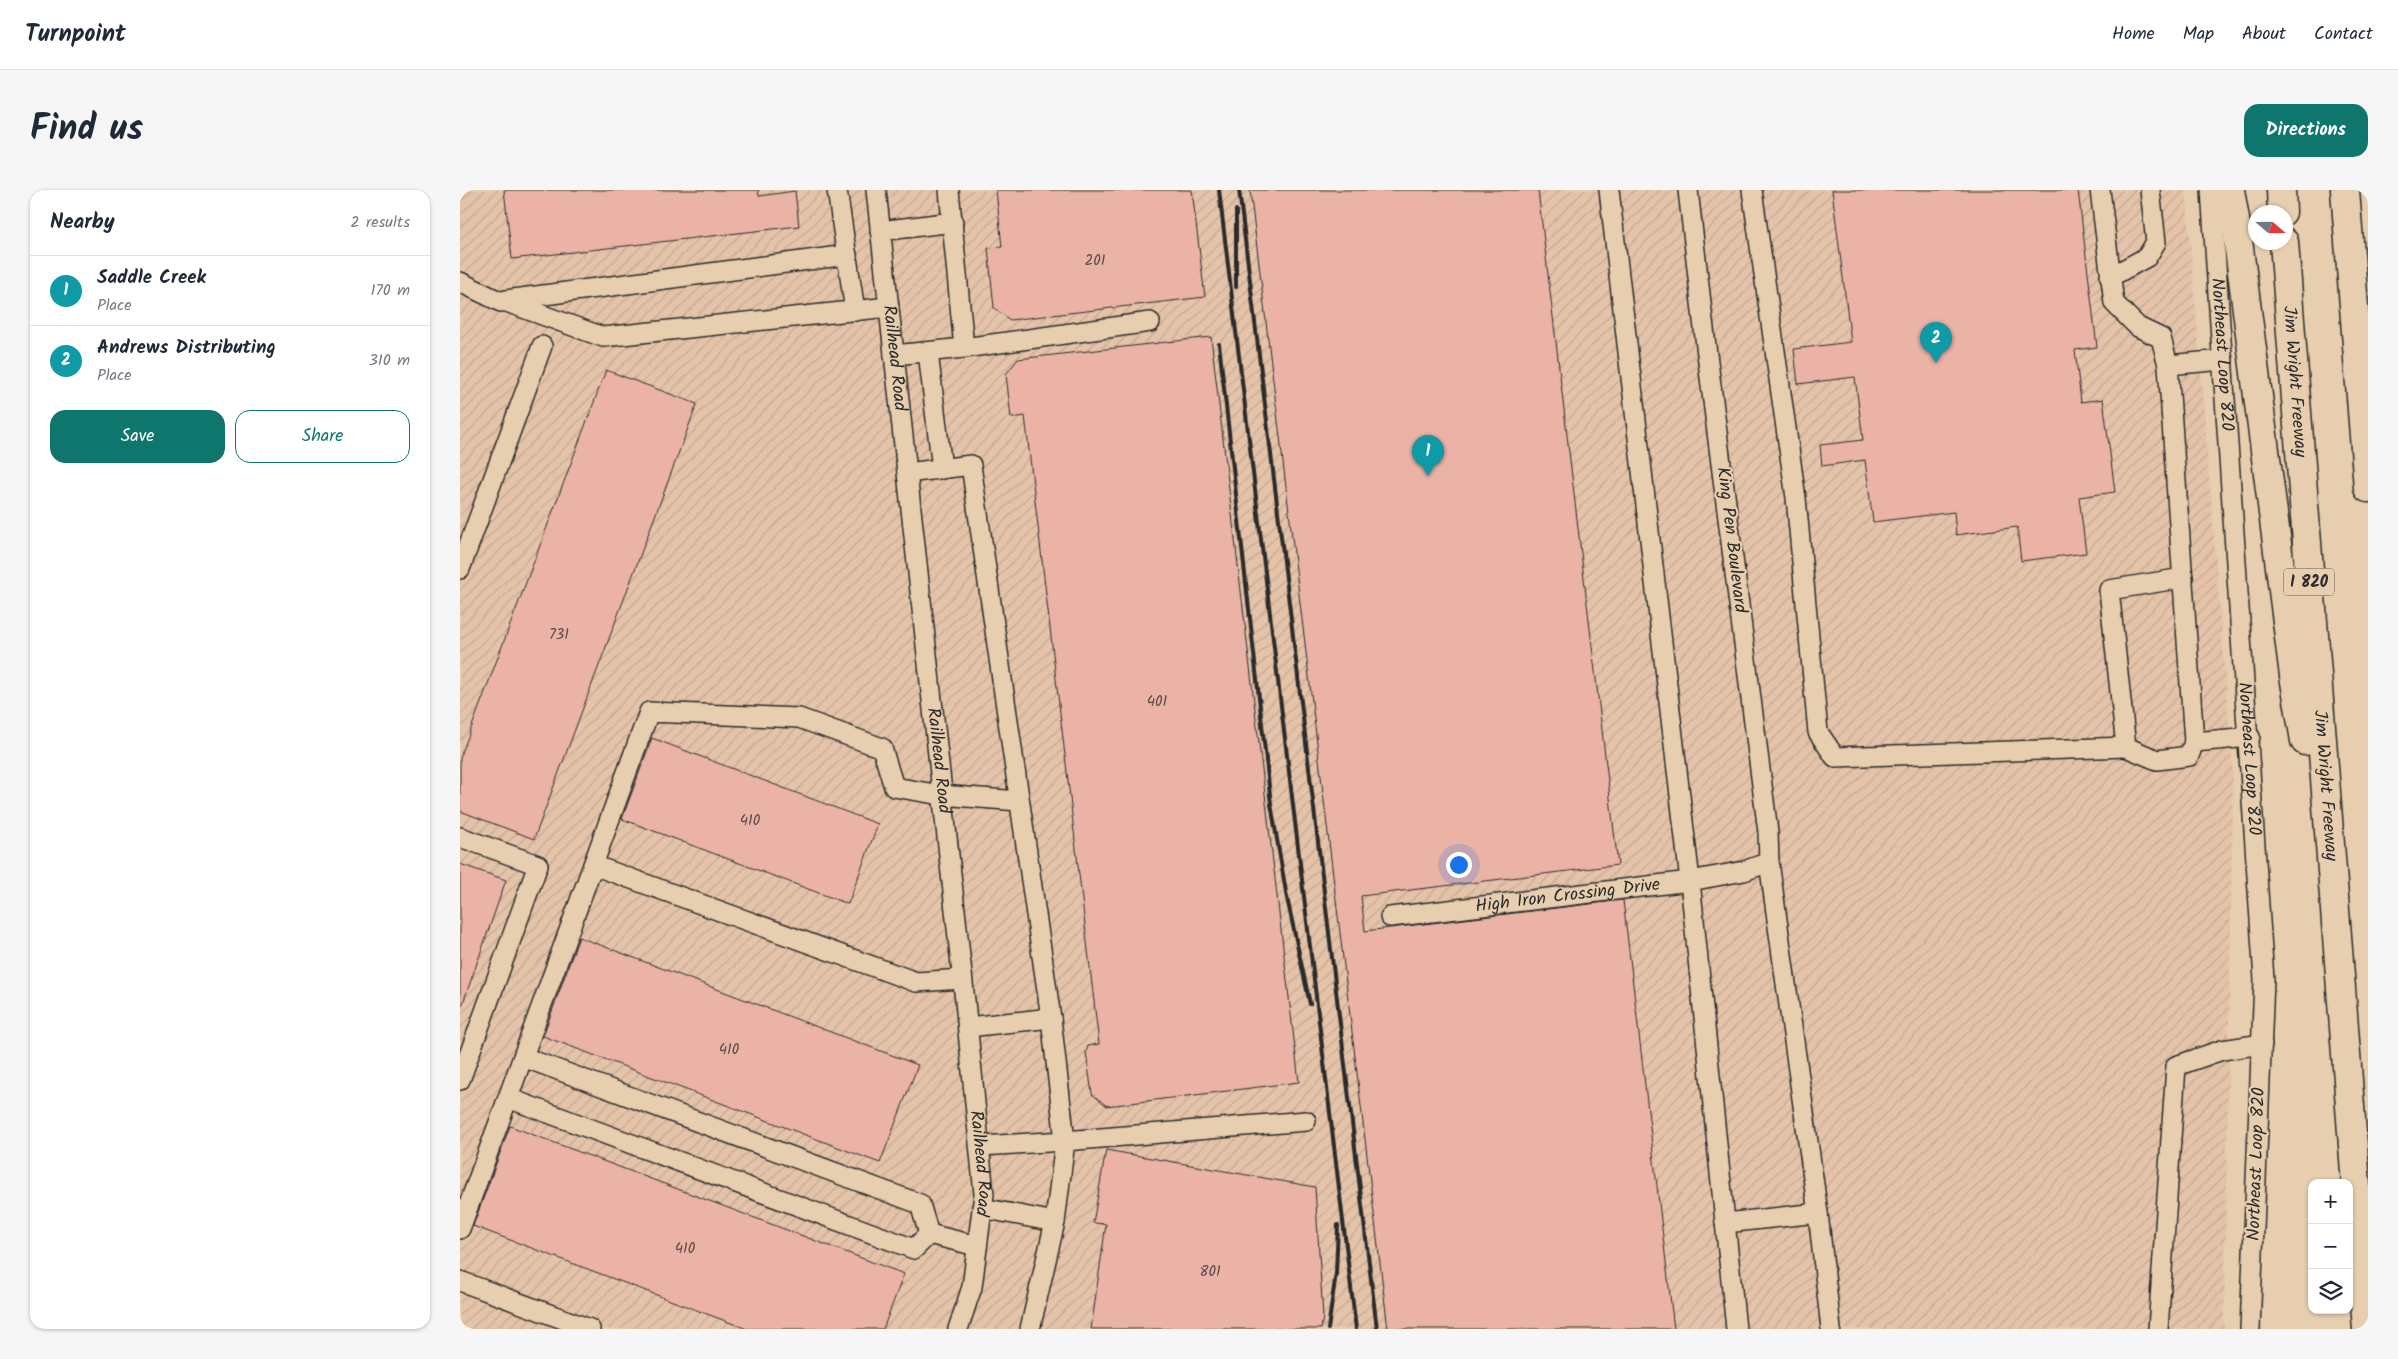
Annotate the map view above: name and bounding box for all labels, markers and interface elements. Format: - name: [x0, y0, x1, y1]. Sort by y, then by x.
- text: Turnpoint: [25, 15, 126, 54]
- text: Home: [2112, 20, 2155, 49]
- text: Map: [2183, 20, 2214, 49]
- text: About: [2242, 20, 2286, 49]
- text: Contact: [2314, 20, 2373, 49]
- text: Find us: [30, 102, 143, 158]
- button: Directions: [2244, 104, 2368, 157]
- north arrow: [2248, 205, 2293, 250]
- text: Nearby: [50, 206, 115, 239]
- text: 2 results: [350, 210, 410, 235]
- house number: 201: [1085, 249, 1106, 273]
- text: Saddle Creek: [97, 263, 206, 293]
- street label: Northeast Loop 820: [2202, 277, 2242, 432]
- text: 1: [64, 278, 68, 303]
- text: 170 m: [370, 278, 410, 303]
- text: Place: [97, 293, 131, 318]
- street label: Railhead Road: [874, 304, 915, 413]
- street label: Jim Wright Freeway: [2274, 305, 2315, 459]
- pin: 2: [1920, 322, 1952, 363]
- text: Andrews Distributing: [97, 333, 276, 363]
- text: 2: [61, 348, 71, 373]
- text: 310 m: [369, 348, 410, 373]
- text: Place: [97, 363, 131, 388]
- button: Save: [50, 410, 225, 463]
- button: Share: [235, 410, 410, 463]
- pin: 1: [1412, 435, 1444, 476]
- street label: King Pen Boulevard: [1708, 465, 1754, 616]
- road number: I 820: [2284, 568, 2334, 596]
- house number: 731: [549, 623, 569, 647]
- street label: Northeast Loop 820: [2230, 681, 2269, 836]
- house number: 401: [1147, 690, 1168, 714]
- street label: Railhead Road: [918, 706, 959, 816]
- street label: Jim Wright Freeway: [2305, 709, 2346, 863]
- house number: 410: [740, 809, 761, 833]
- your location: [1446, 852, 1472, 878]
- street label: High Iron Crossing Drive: [1474, 870, 1662, 921]
- house number: 410: [719, 1038, 740, 1062]
- street label: Northeast Loop 820: [2240, 1087, 2274, 1241]
- street label: Railhead Road: [961, 1109, 999, 1219]
- map controls: [2308, 1179, 2353, 1314]
- button: +: [2308, 1179, 2353, 1224]
- button: −: [2308, 1224, 2353, 1269]
- house number: 410: [675, 1237, 696, 1261]
- house number: 801: [1199, 1260, 1221, 1284]
- button: layers: [2308, 1269, 2353, 1314]

